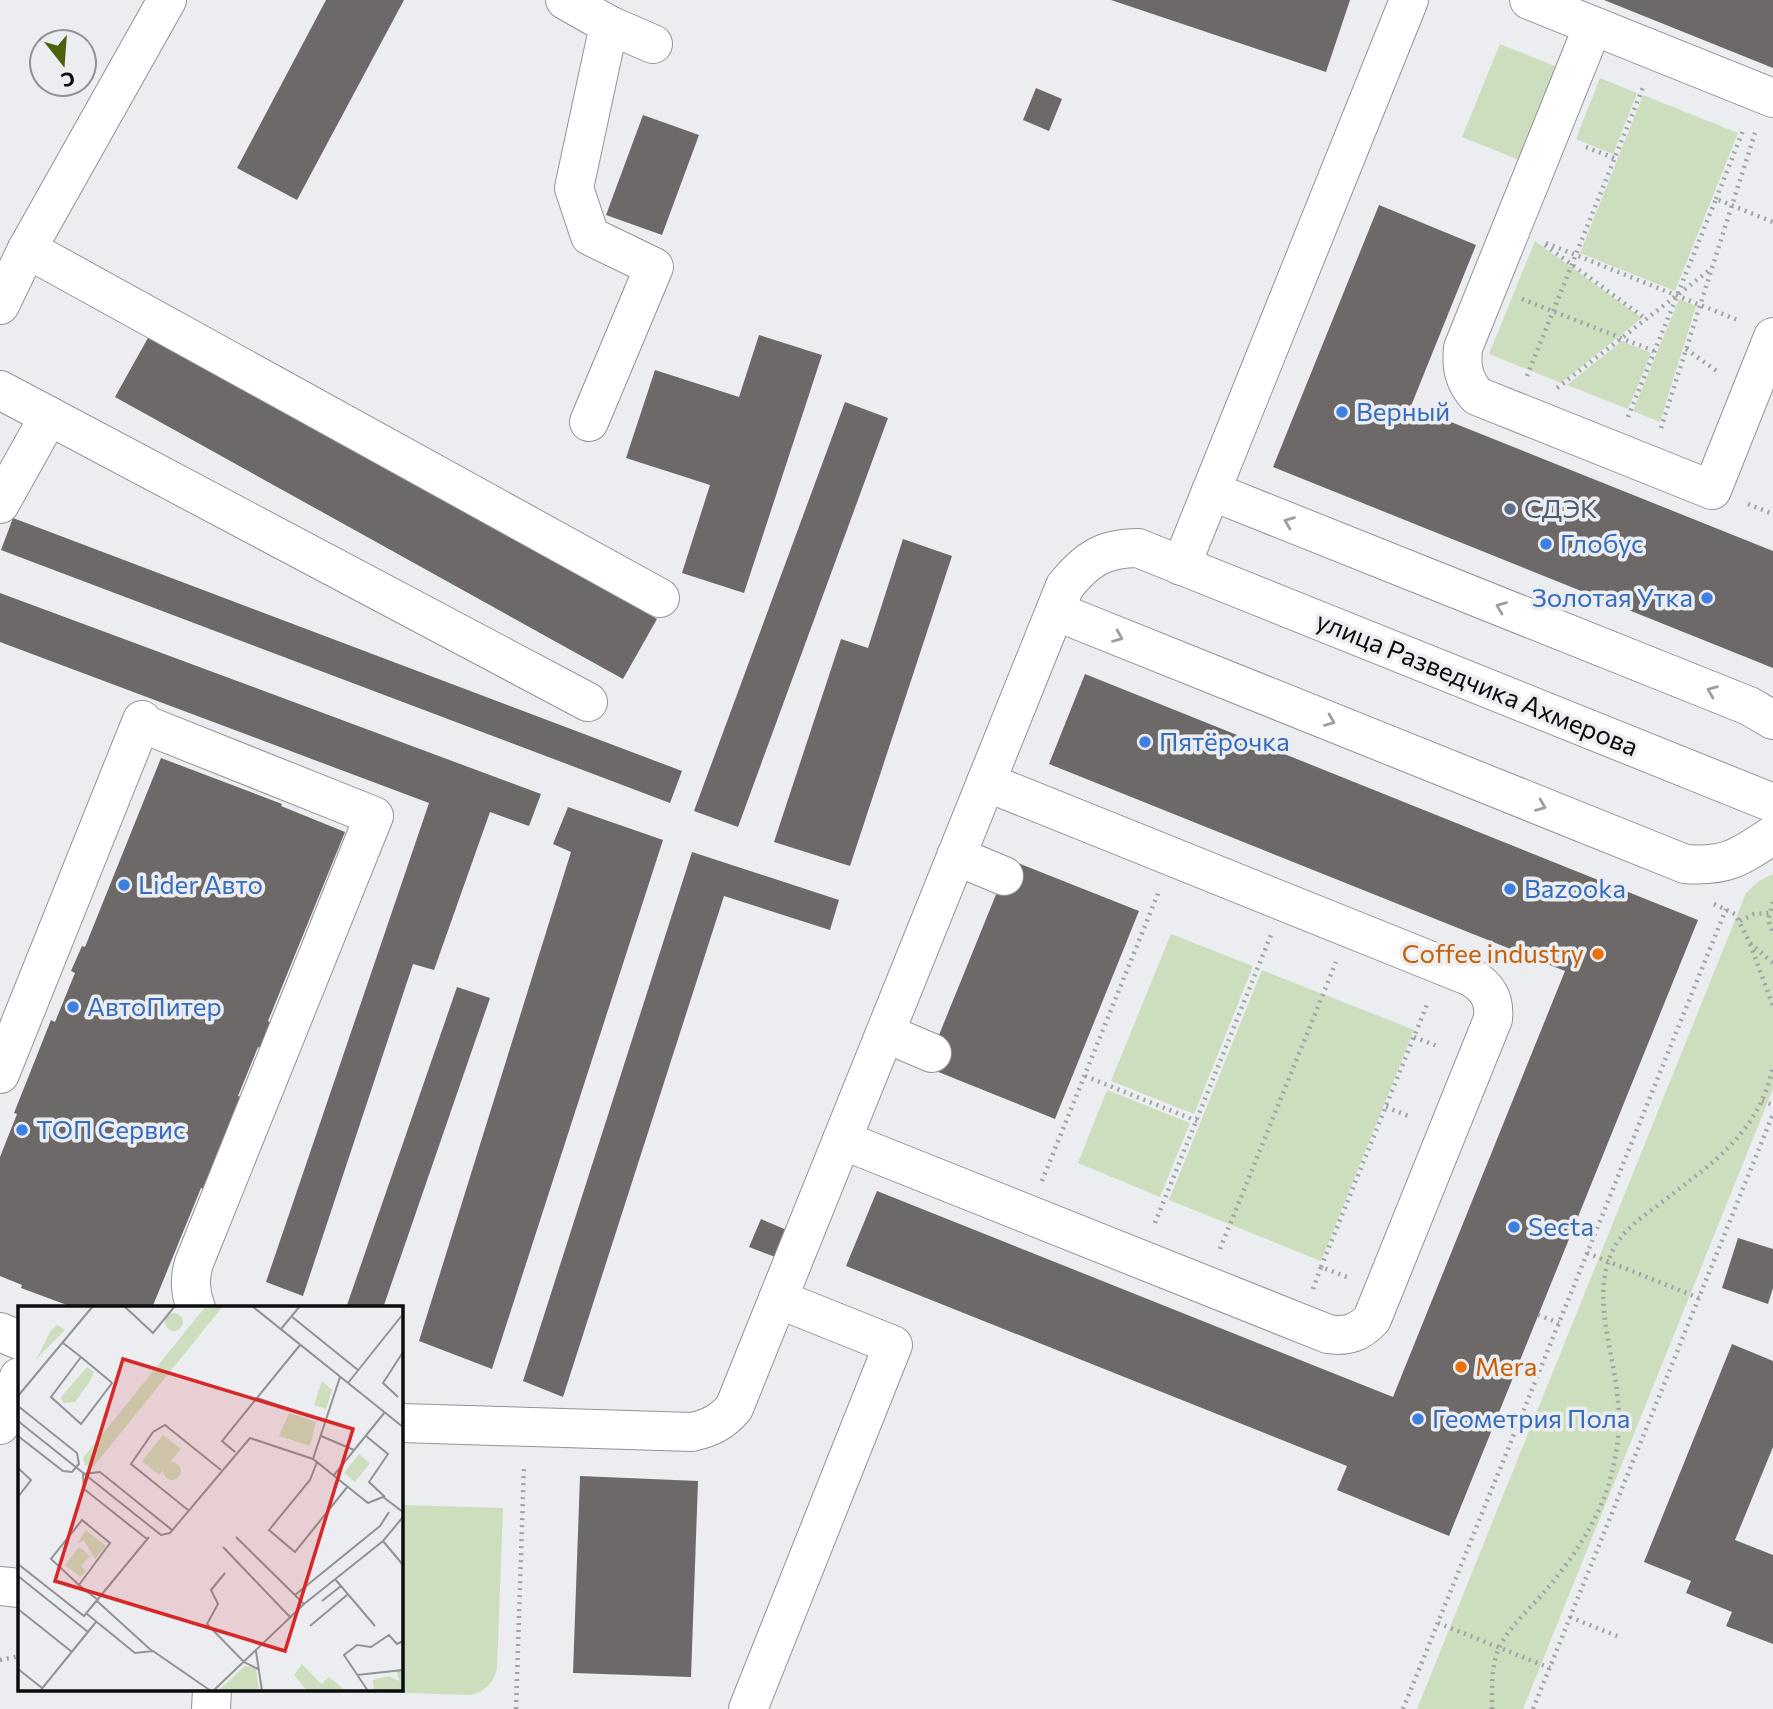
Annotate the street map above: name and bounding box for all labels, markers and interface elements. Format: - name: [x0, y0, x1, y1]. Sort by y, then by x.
- north arrow: [28, 28, 98, 98]
- text: С: [59, 67, 78, 93]
- place label: Верный: [1356, 395, 1450, 426]
- marker: Верный: [1334, 404, 1350, 420]
- place label: СДЭК: [1524, 492, 1598, 523]
- marker: СДЭК: [1502, 501, 1518, 517]
- one-way arrow: [1284, 517, 1296, 531]
- place label: Глобус: [1560, 527, 1644, 558]
- marker: Глобус: [1538, 536, 1554, 552]
- place label: Золотая Утка: [1532, 581, 1693, 612]
- marker: Золотая Утка: [1699, 590, 1715, 606]
- one-way arrow: [1495, 601, 1507, 615]
- street label: улица Разведчика Ахмерова: [1312, 604, 1643, 761]
- one-way arrow: [1112, 628, 1124, 642]
- one-way arrow: [1706, 685, 1719, 699]
- one-way arrow: [1323, 713, 1335, 727]
- place label: Пятёрочка: [1159, 725, 1290, 756]
- marker: Пятёрочка: [1137, 734, 1153, 750]
- one-way arrow: [1534, 798, 1546, 812]
- place label: Lider Авто: [138, 868, 263, 899]
- place label: Bazooka: [1524, 872, 1626, 903]
- marker: Lider Авто: [116, 877, 132, 893]
- marker: Bazooka: [1502, 881, 1518, 897]
- place label: Coffee industry: [1402, 937, 1584, 968]
- marker: Coffee industry: [1590, 946, 1606, 962]
- place label: АвтоПитер: [87, 990, 222, 1021]
- marker: АвтоПитер: [65, 999, 81, 1015]
- place label: ТОП Сервис: [36, 1113, 186, 1144]
- marker: ТОП Сервис: [14, 1122, 30, 1138]
- place label: Secta: [1528, 1210, 1594, 1241]
- marker: Secta: [1506, 1219, 1522, 1235]
- inset map: [18, 1306, 402, 1692]
- place label: Mera: [1475, 1350, 1537, 1381]
- marker: Mera: [1453, 1359, 1469, 1375]
- place label: Геометрия Пола: [1432, 1402, 1630, 1433]
- marker: Геометрия Пола: [1410, 1411, 1426, 1427]

